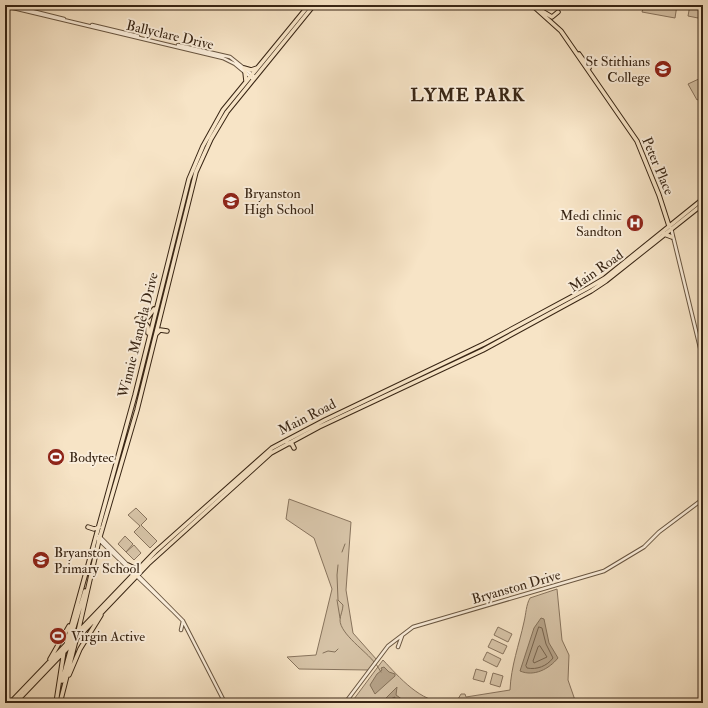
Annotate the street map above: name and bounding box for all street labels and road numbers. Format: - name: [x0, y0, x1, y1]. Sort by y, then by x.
- street label: Ballyclare Drive: [124, 17, 215, 54]
- street label: Peter Place: [638, 134, 678, 198]
- street label: Main Road: [566, 246, 627, 296]
- street label: Winnie Mandela Drive: [114, 271, 162, 400]
- street label: Main Road: [275, 395, 339, 439]
- street label: Bryanston Drive: [470, 566, 563, 609]

